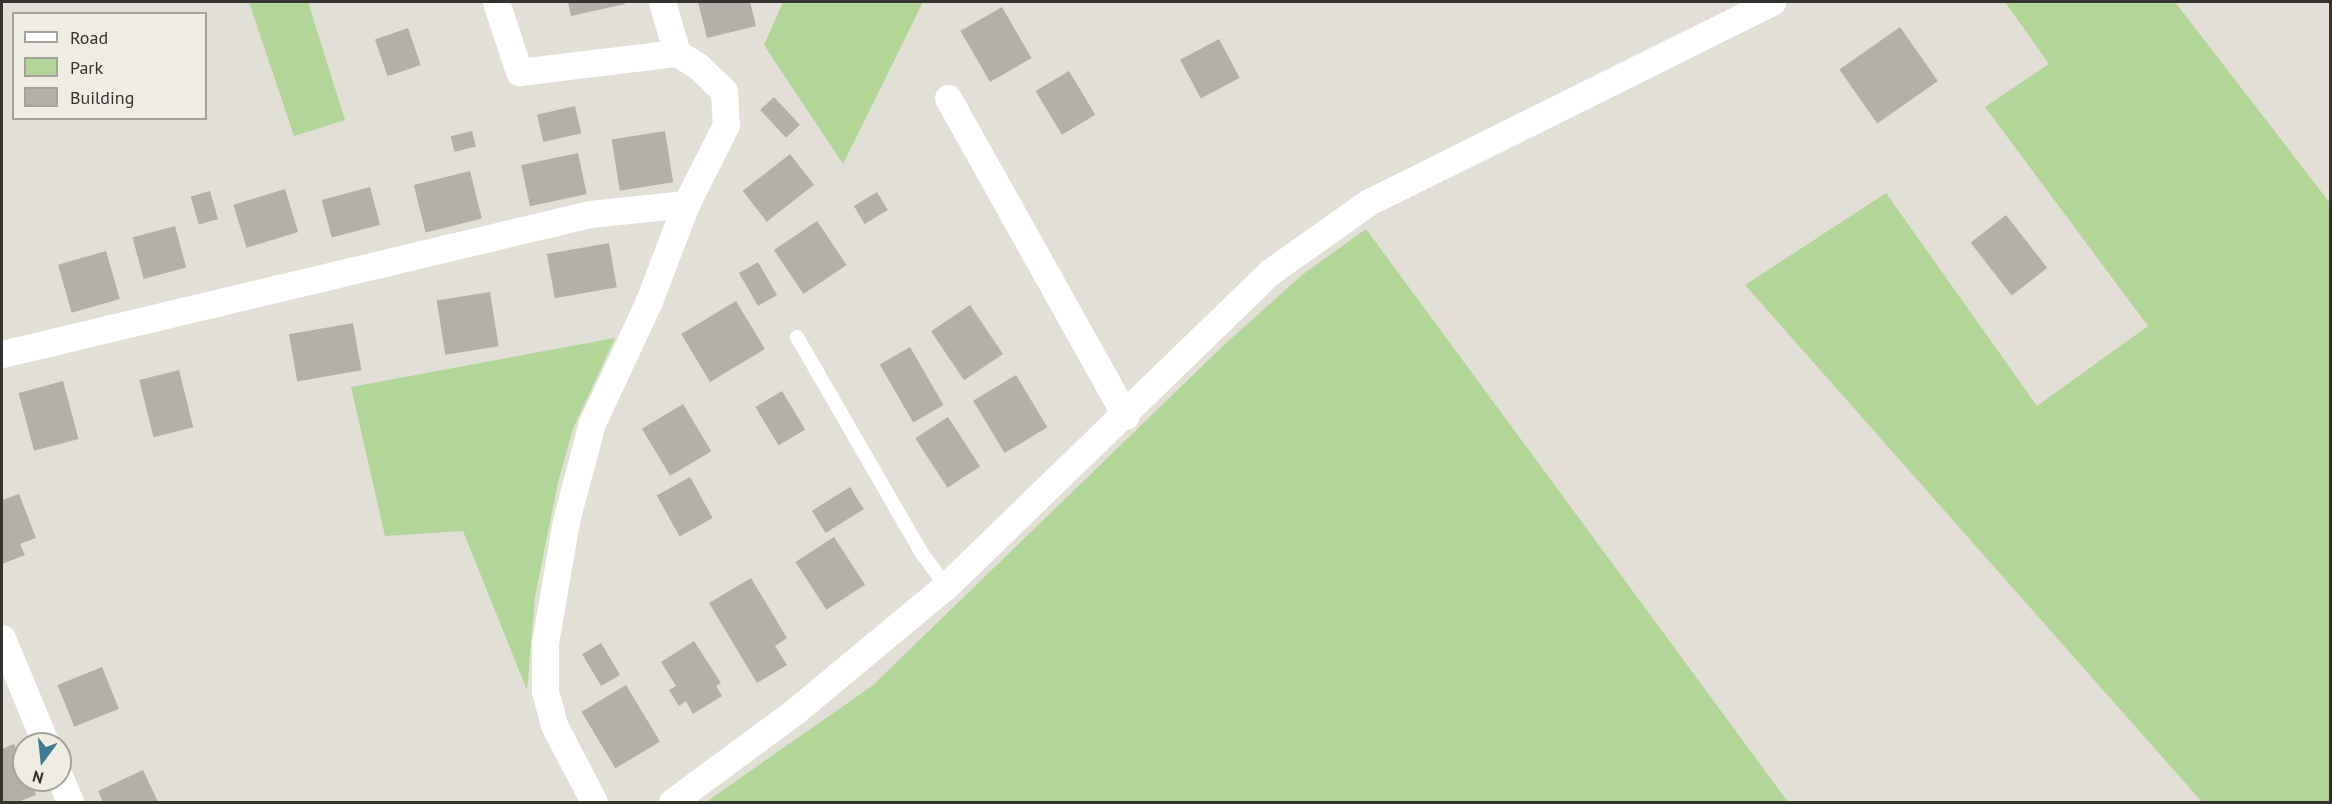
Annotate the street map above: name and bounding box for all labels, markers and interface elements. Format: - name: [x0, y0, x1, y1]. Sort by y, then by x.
- legend: [12, 12, 207, 120]
- text: Road: [70, 26, 108, 49]
- text: Park: [70, 56, 103, 79]
- text: Building: [70, 86, 134, 109]
- north arrow: [12, 732, 72, 792]
- text: N: [30, 766, 46, 788]

